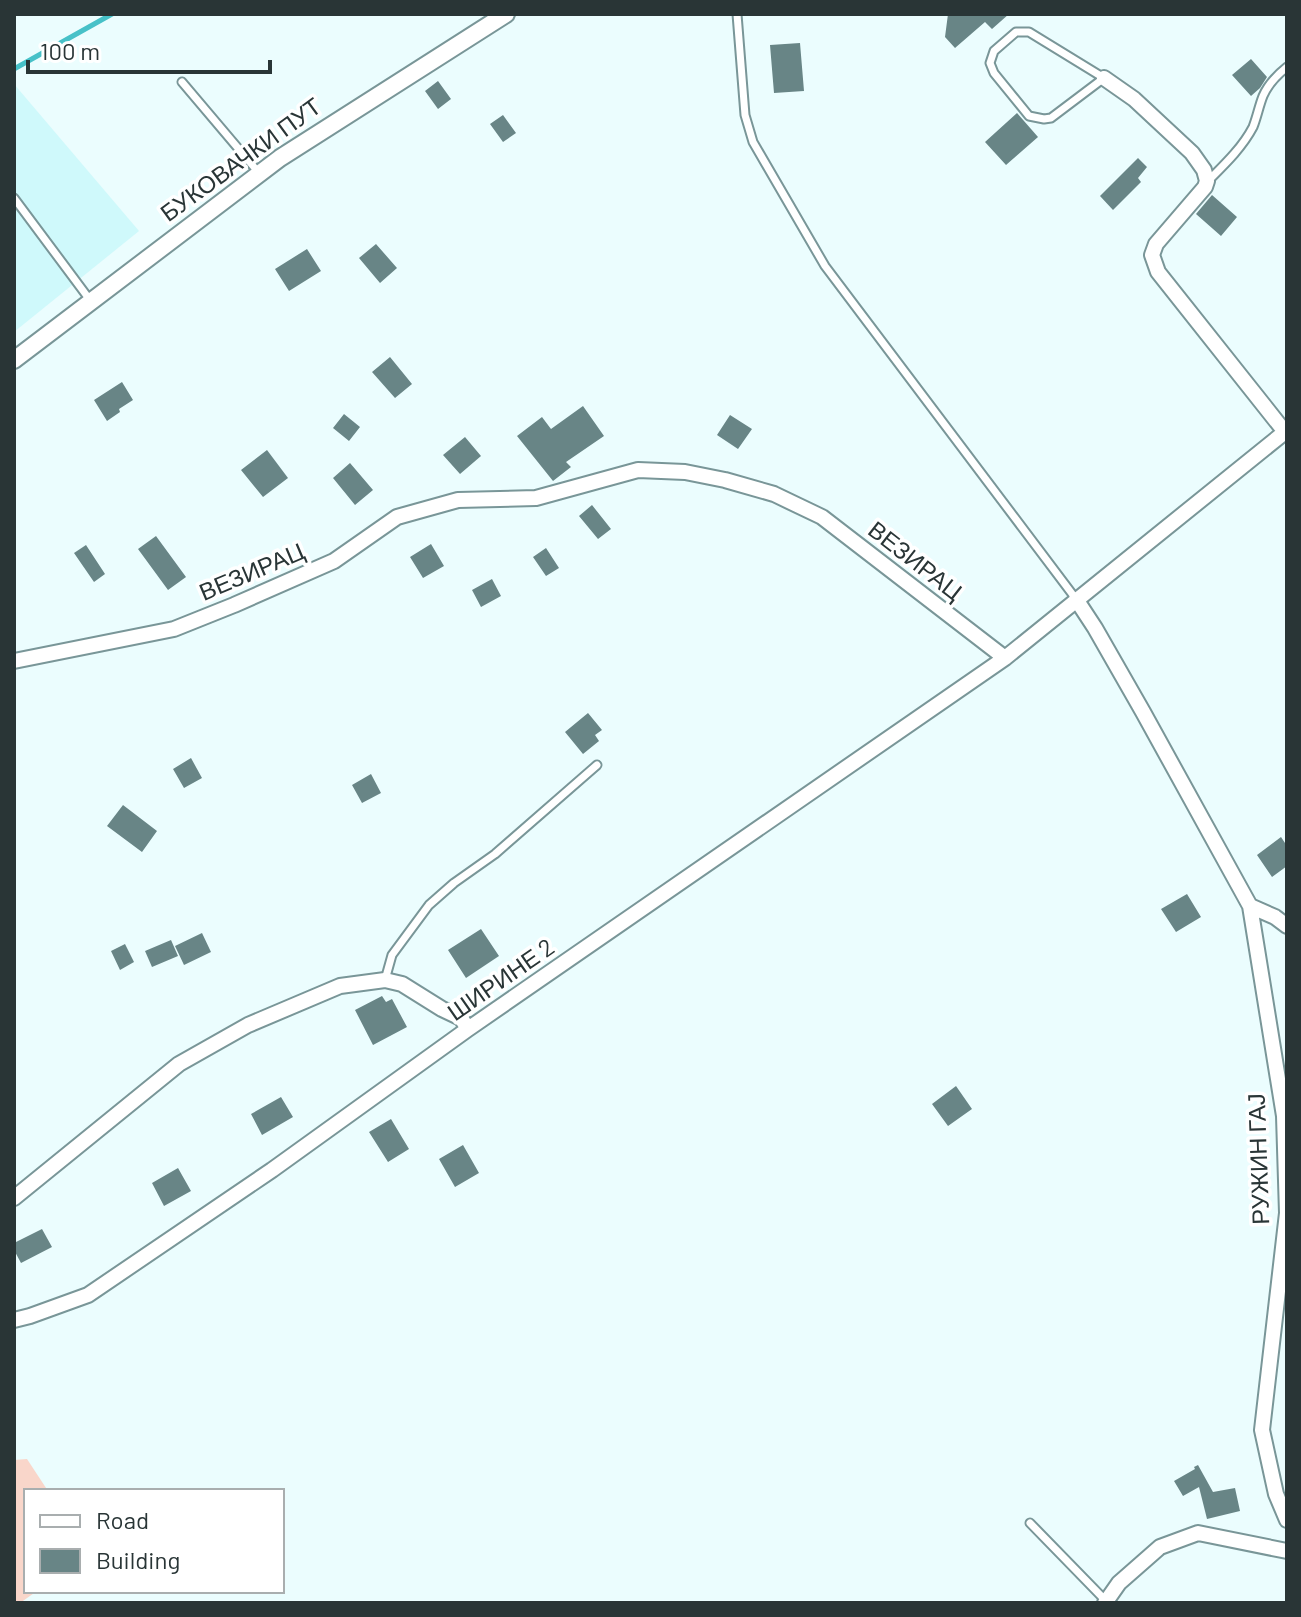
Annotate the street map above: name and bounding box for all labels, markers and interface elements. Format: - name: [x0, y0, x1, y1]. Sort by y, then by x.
- scale bar: [28, 24, 270, 74]
- text: 100 m: [40, 36, 100, 65]
- street label: БУКОВАЧКИ ПУТ: [154, 91, 326, 227]
- street label: ВЕЗИРАЦ: [863, 514, 969, 606]
- street label: ВЕЗИРАЦ: [194, 535, 309, 606]
- street label: ШИРИНЕ 2: [441, 931, 559, 1026]
- street label: РУЖИН ГАЈ: [1241, 1093, 1274, 1225]
- legend: [24, 1489, 284, 1593]
- text: Road: [96, 1505, 149, 1534]
- text: Building: [96, 1545, 180, 1574]

